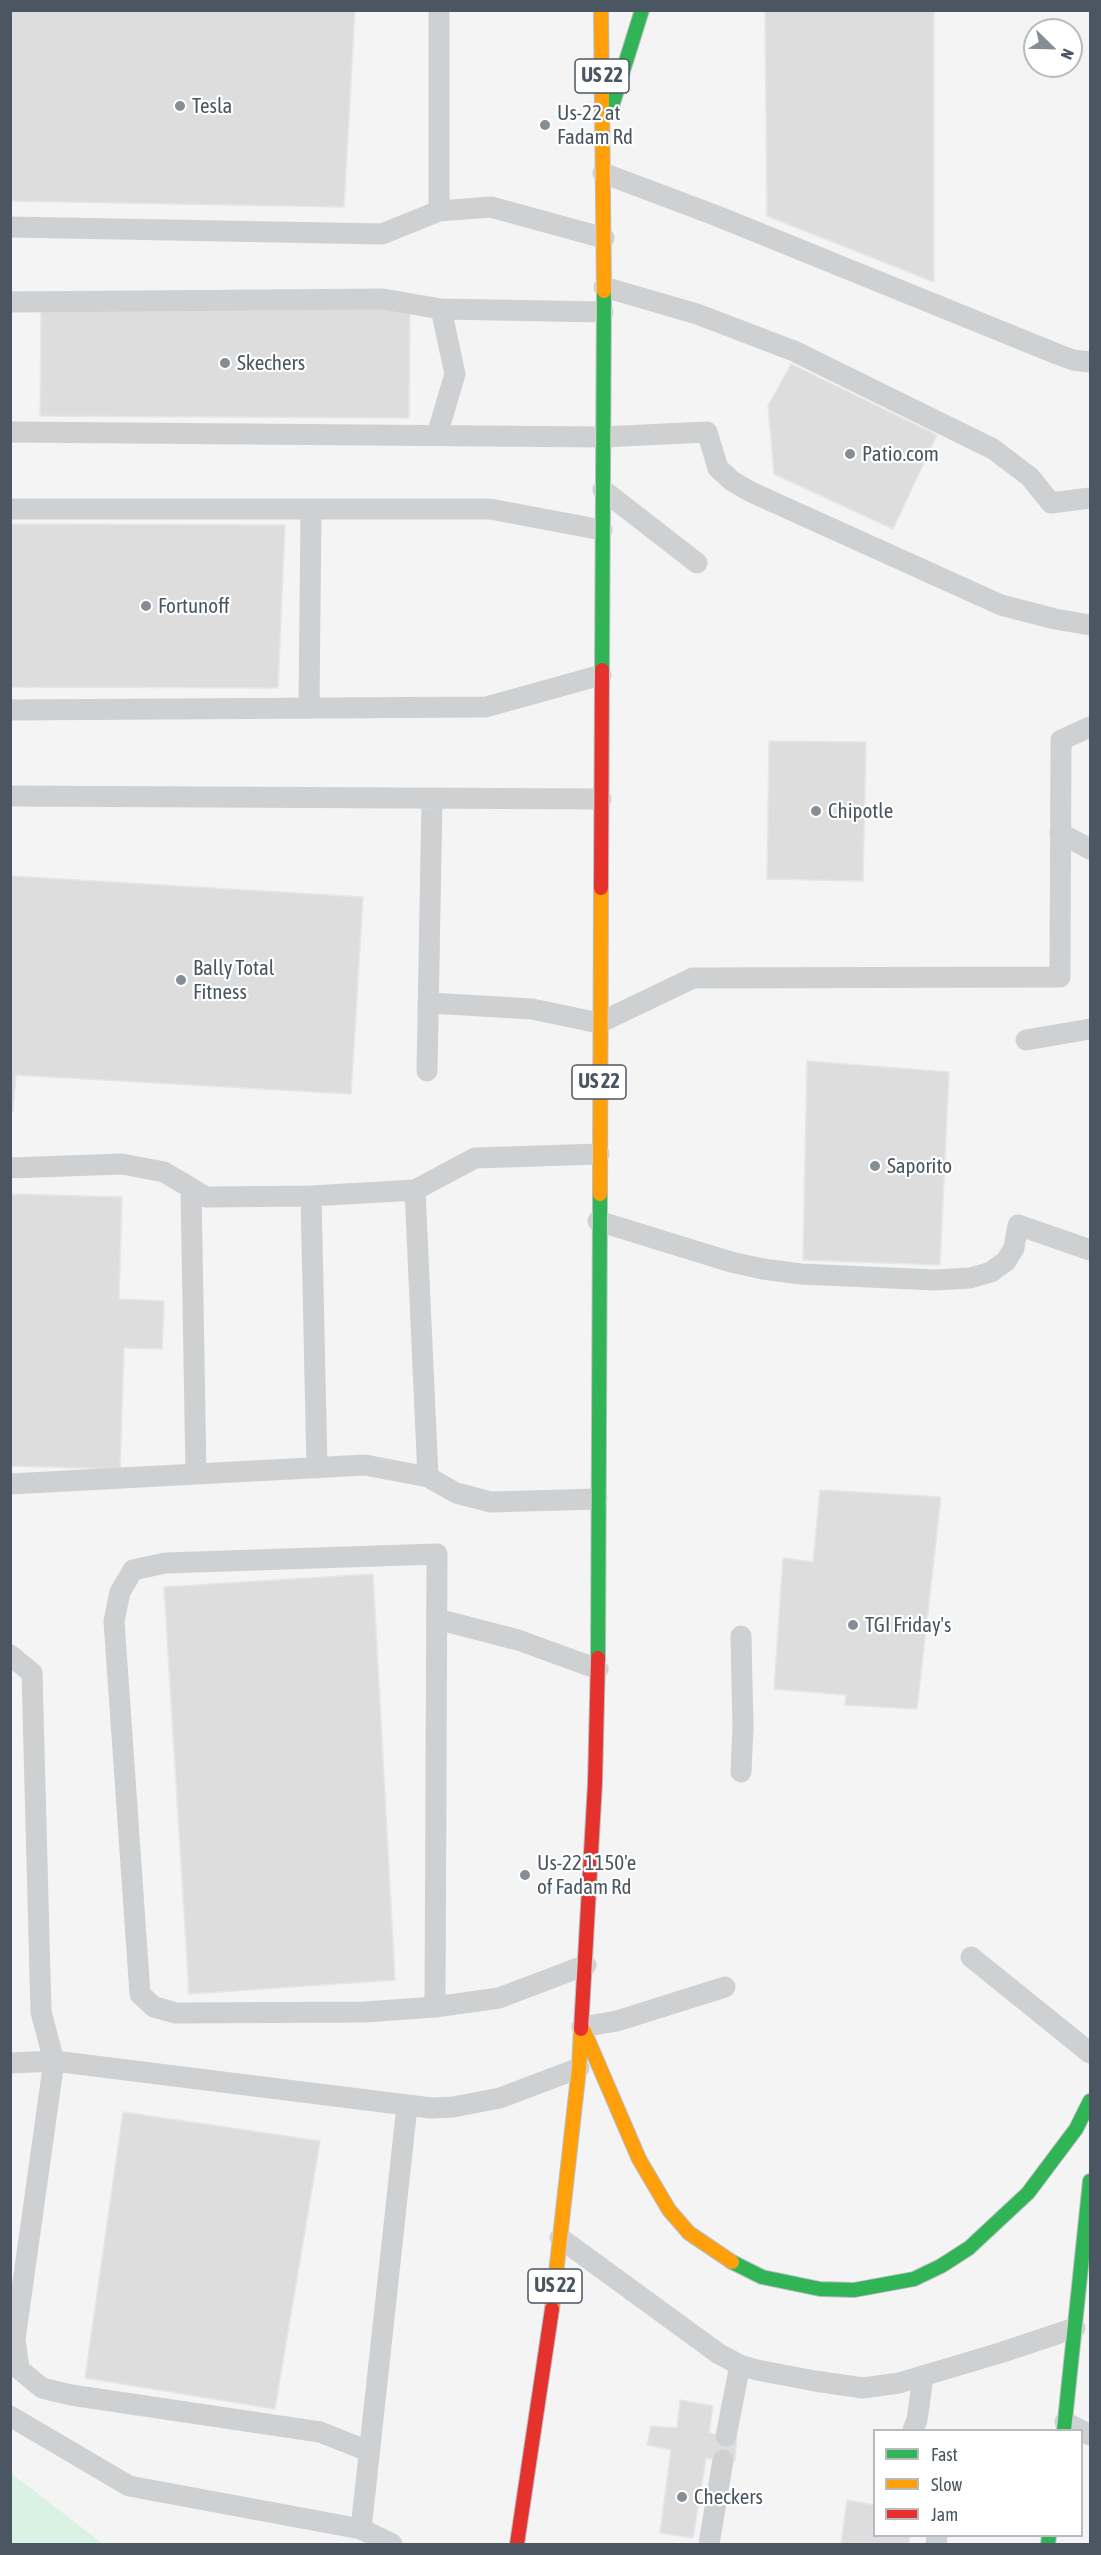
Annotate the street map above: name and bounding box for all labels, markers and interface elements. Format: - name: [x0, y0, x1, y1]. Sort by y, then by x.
- north arrow: [1023, 18, 1083, 78]
- text: N: [1058, 46, 1078, 62]
- road number: US 22: [575, 59, 629, 93]
- place label: Tesla: [192, 93, 232, 119]
- marker: Tesla: [173, 99, 187, 113]
- place label: Us-22 at Fadam Rd: [557, 100, 633, 150]
- marker: Us-22 at Fadam Rd: [538, 118, 552, 132]
- place label: Skechers: [237, 350, 305, 376]
- marker: Skechers: [218, 356, 232, 370]
- place label: Patio.com: [862, 441, 939, 467]
- marker: Patio.com: [843, 447, 857, 461]
- place label: Fortunoff: [158, 593, 230, 619]
- marker: Fortunoff: [139, 599, 153, 613]
- place label: Chipotle: [828, 798, 893, 824]
- marker: Chipotle: [809, 804, 823, 818]
- place label: Bally Total Fitness: [193, 955, 274, 1005]
- marker: Bally Total Fitness: [174, 973, 188, 987]
- road number: US 22: [572, 1065, 626, 1099]
- place label: Saporito: [887, 1153, 952, 1179]
- marker: Saporito: [868, 1159, 882, 1173]
- place label: TGI Friday's: [865, 1612, 951, 1638]
- marker: TGI Friday's: [846, 1618, 860, 1632]
- place label: Us-22 1150'e of Fadam Rd: [537, 1850, 636, 1900]
- marker: Us-22 1150'e of Fadam Rd: [518, 1868, 532, 1882]
- road number: US 22: [528, 2269, 582, 2303]
- legend: [873, 2429, 1083, 2537]
- text: Fast: [931, 2444, 958, 2465]
- text: Slow: [931, 2474, 962, 2495]
- place label: Checkers: [694, 2484, 763, 2510]
- marker: Checkers: [675, 2490, 689, 2504]
- text: Jam: [931, 2504, 958, 2525]

